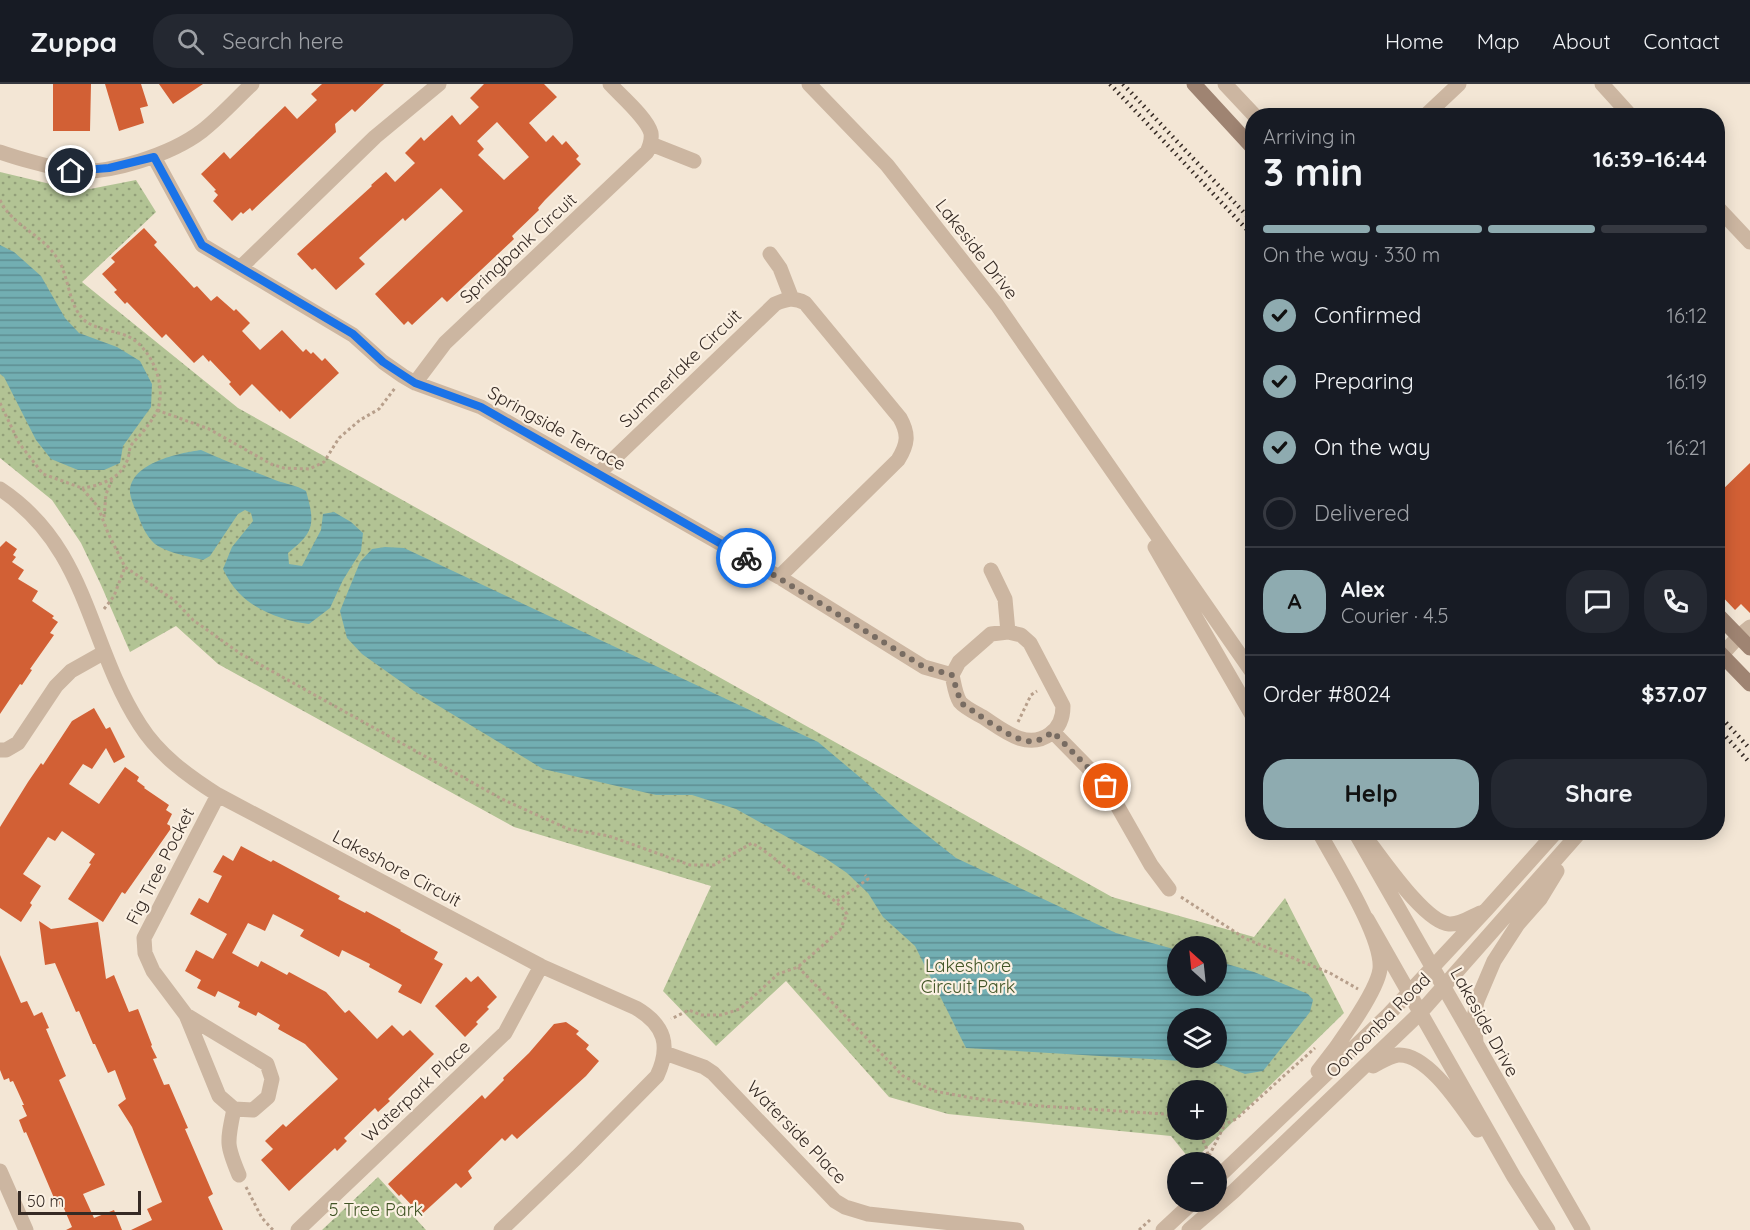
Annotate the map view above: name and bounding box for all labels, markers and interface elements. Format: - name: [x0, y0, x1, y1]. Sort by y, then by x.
- search box: [153, 14, 573, 68]
- text: Zuppa: [30, 24, 117, 59]
- icon: search: [174, 25, 207, 58]
- text: Search here: [222, 27, 344, 55]
- text: Home: [1385, 28, 1444, 54]
- text: Map: [1477, 28, 1520, 54]
- text: About: [1553, 28, 1611, 54]
- text: Contact: [1644, 28, 1720, 54]
- text: Arriving in: [1263, 124, 1356, 149]
- pin: [45, 145, 96, 196]
- text: 16:39–16:44: [1593, 145, 1707, 173]
- text: 3 min: [1263, 147, 1363, 196]
- icon: home: [54, 154, 87, 187]
- street label: Springbank Circuit: [455, 188, 581, 308]
- street label: Lakeside Drive: [931, 194, 1023, 304]
- text: On the way · 330 m: [1263, 242, 1440, 267]
- icon: check: [1263, 299, 1296, 332]
- text: Confirmed: [1314, 301, 1421, 329]
- text: 16:12: [1667, 303, 1707, 328]
- street label: Summerlake Circuit: [614, 304, 746, 432]
- icon: check: [1263, 365, 1296, 398]
- text: Preparing: [1314, 367, 1414, 395]
- text: 16:19: [1667, 369, 1707, 394]
- street label: Springside Terrace: [484, 380, 630, 476]
- icon: check: [1263, 431, 1296, 464]
- text: On the way: [1314, 433, 1430, 461]
- text: 16:21: [1667, 435, 1707, 460]
- text: Delivered: [1314, 499, 1410, 527]
- courier: [716, 528, 776, 588]
- icon: bike: [730, 542, 763, 575]
- button: chat: [1566, 570, 1629, 633]
- button: phone: [1644, 570, 1707, 633]
- text: Alex: [1341, 575, 1384, 603]
- text: A: [1287, 587, 1302, 615]
- text: Courier · 4.5: [1341, 603, 1448, 628]
- text: Order #8024: [1263, 680, 1391, 708]
- text: $37.07: [1641, 680, 1707, 708]
- button: Help: [1263, 759, 1479, 828]
- button: Share: [1491, 759, 1707, 828]
- pin: [1080, 760, 1131, 811]
- icon: bag: [1089, 769, 1122, 802]
- street label: Fig Tree Pocket: [121, 804, 199, 928]
- street label: Lakeshore Circuit: [329, 824, 465, 912]
- north arrow: [1167, 936, 1227, 996]
- map controls: [1167, 936, 1227, 1212]
- park label: Lakeshore Circuit Park: [921, 954, 1015, 998]
- street label: Lakeside Drive: [1445, 963, 1525, 1081]
- street label: Oonoonba Road: [1321, 968, 1435, 1082]
- button: layers: [1167, 1008, 1227, 1068]
- street label: Waterpark Place: [357, 1035, 475, 1147]
- street label: Waterside Place: [742, 1076, 852, 1188]
- button: +: [1167, 1080, 1227, 1140]
- button: −: [1167, 1152, 1227, 1212]
- scale bar: [18, 1188, 141, 1216]
- text: 50 m: [27, 1191, 64, 1211]
- park label: 5 Tree Park: [329, 1198, 423, 1221]

